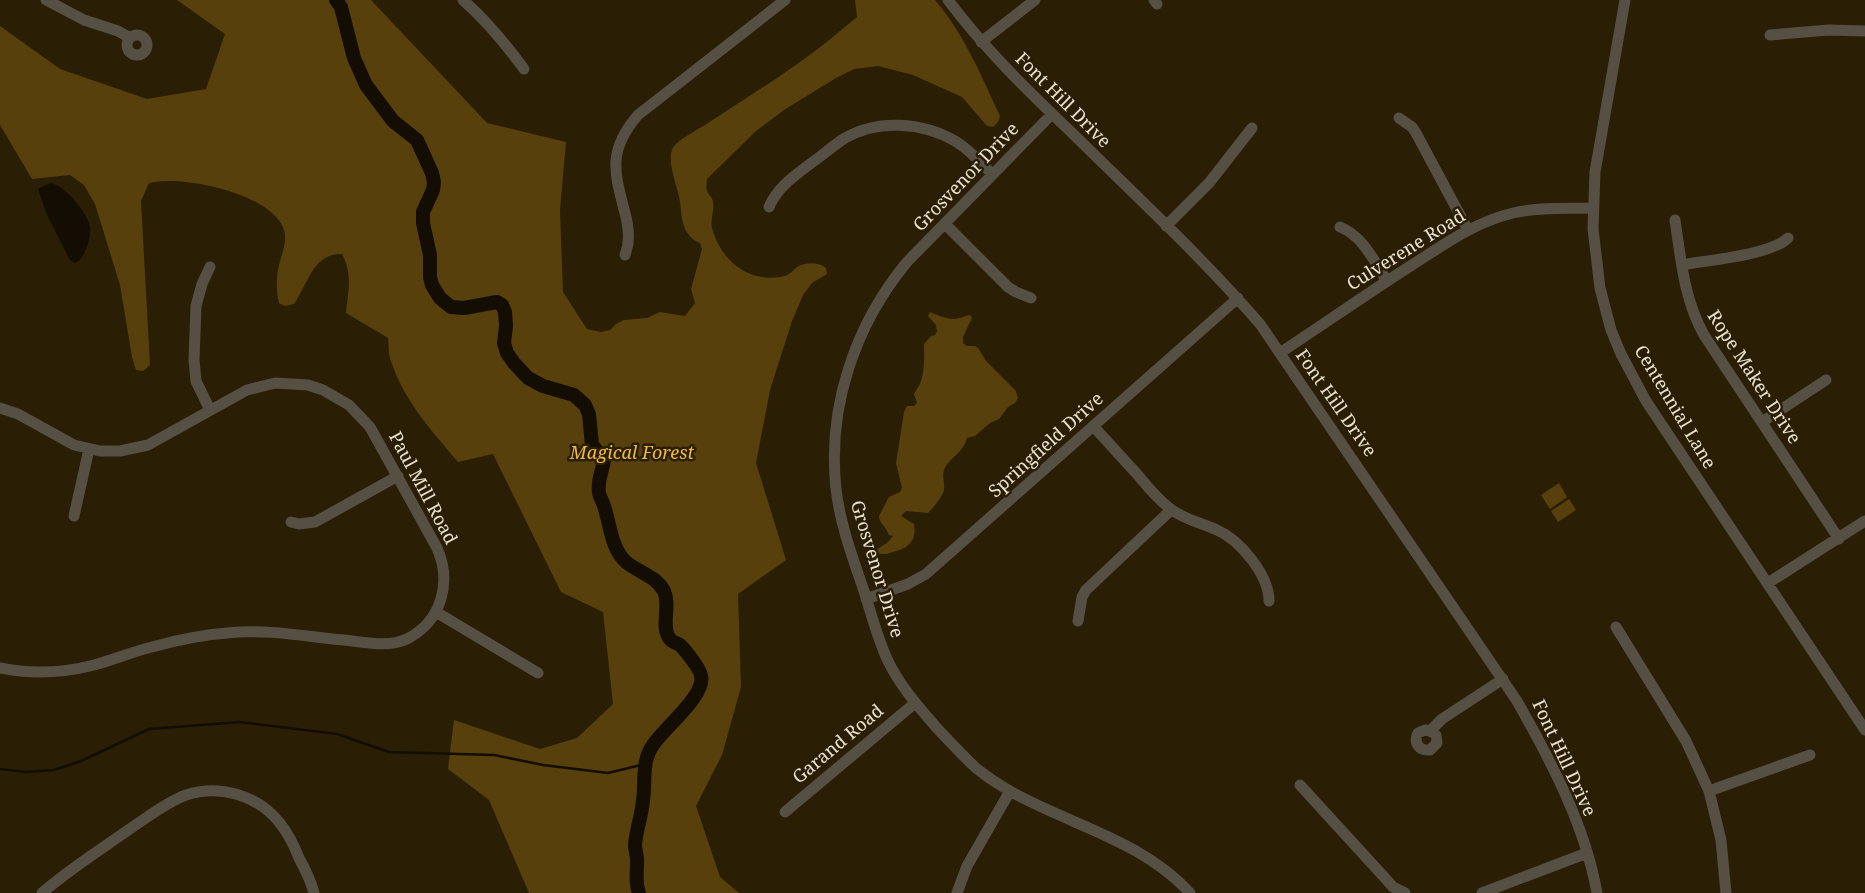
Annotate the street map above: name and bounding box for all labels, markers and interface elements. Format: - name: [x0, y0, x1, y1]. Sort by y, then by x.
- street label: Font Hill Drive: [1011, 46, 1117, 152]
- street label: Grosvenor Drive: [907, 117, 1023, 236]
- street label: Culverene Road: [1342, 203, 1469, 295]
- street label: Rope Maker Drive: [1703, 305, 1807, 448]
- street label: Centennial Lane: [1629, 340, 1722, 473]
- street label: Font Hill Drive: [1291, 344, 1383, 461]
- street label: Springfield Drive: [983, 386, 1108, 502]
- street label: Paul Mill Road: [384, 427, 464, 548]
- park label: Magical Forest: [569, 440, 695, 464]
- street label: Grosvenor Drive: [846, 497, 910, 640]
- street label: Font Hill Drive: [1527, 695, 1602, 820]
- street label: Garand Road: [787, 698, 888, 788]

